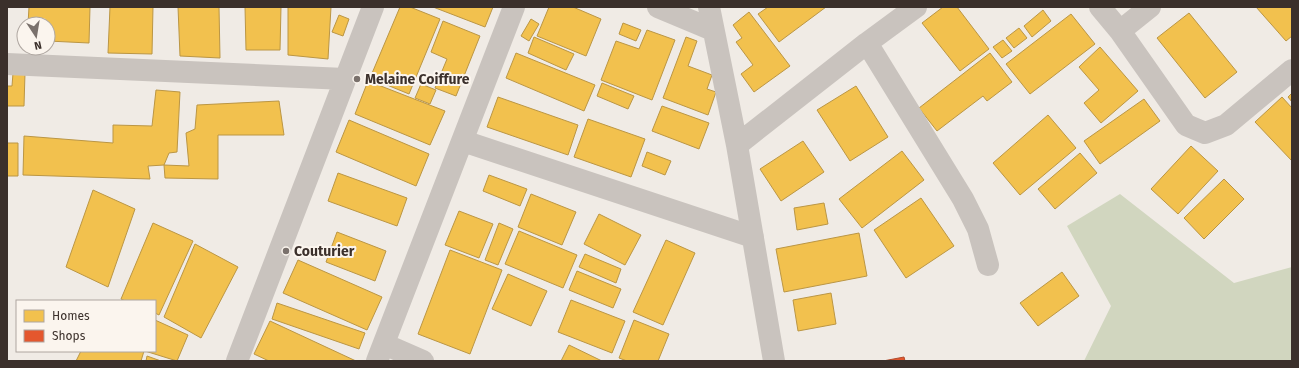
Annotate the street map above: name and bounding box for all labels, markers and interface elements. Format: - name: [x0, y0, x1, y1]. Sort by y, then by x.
- north arrow: [16, 16, 56, 56]
- text: N: [33, 38, 43, 52]
- place label: Melaine Coiffure: [365, 71, 470, 88]
- marker: Melaine Coiffure: [352, 74, 362, 84]
- place label: Couturier: [294, 243, 355, 260]
- marker: Couturier: [281, 246, 291, 256]
- legend: [16, 300, 156, 352]
- text: Homes: [52, 309, 90, 323]
- text: Shops: [52, 329, 86, 343]

